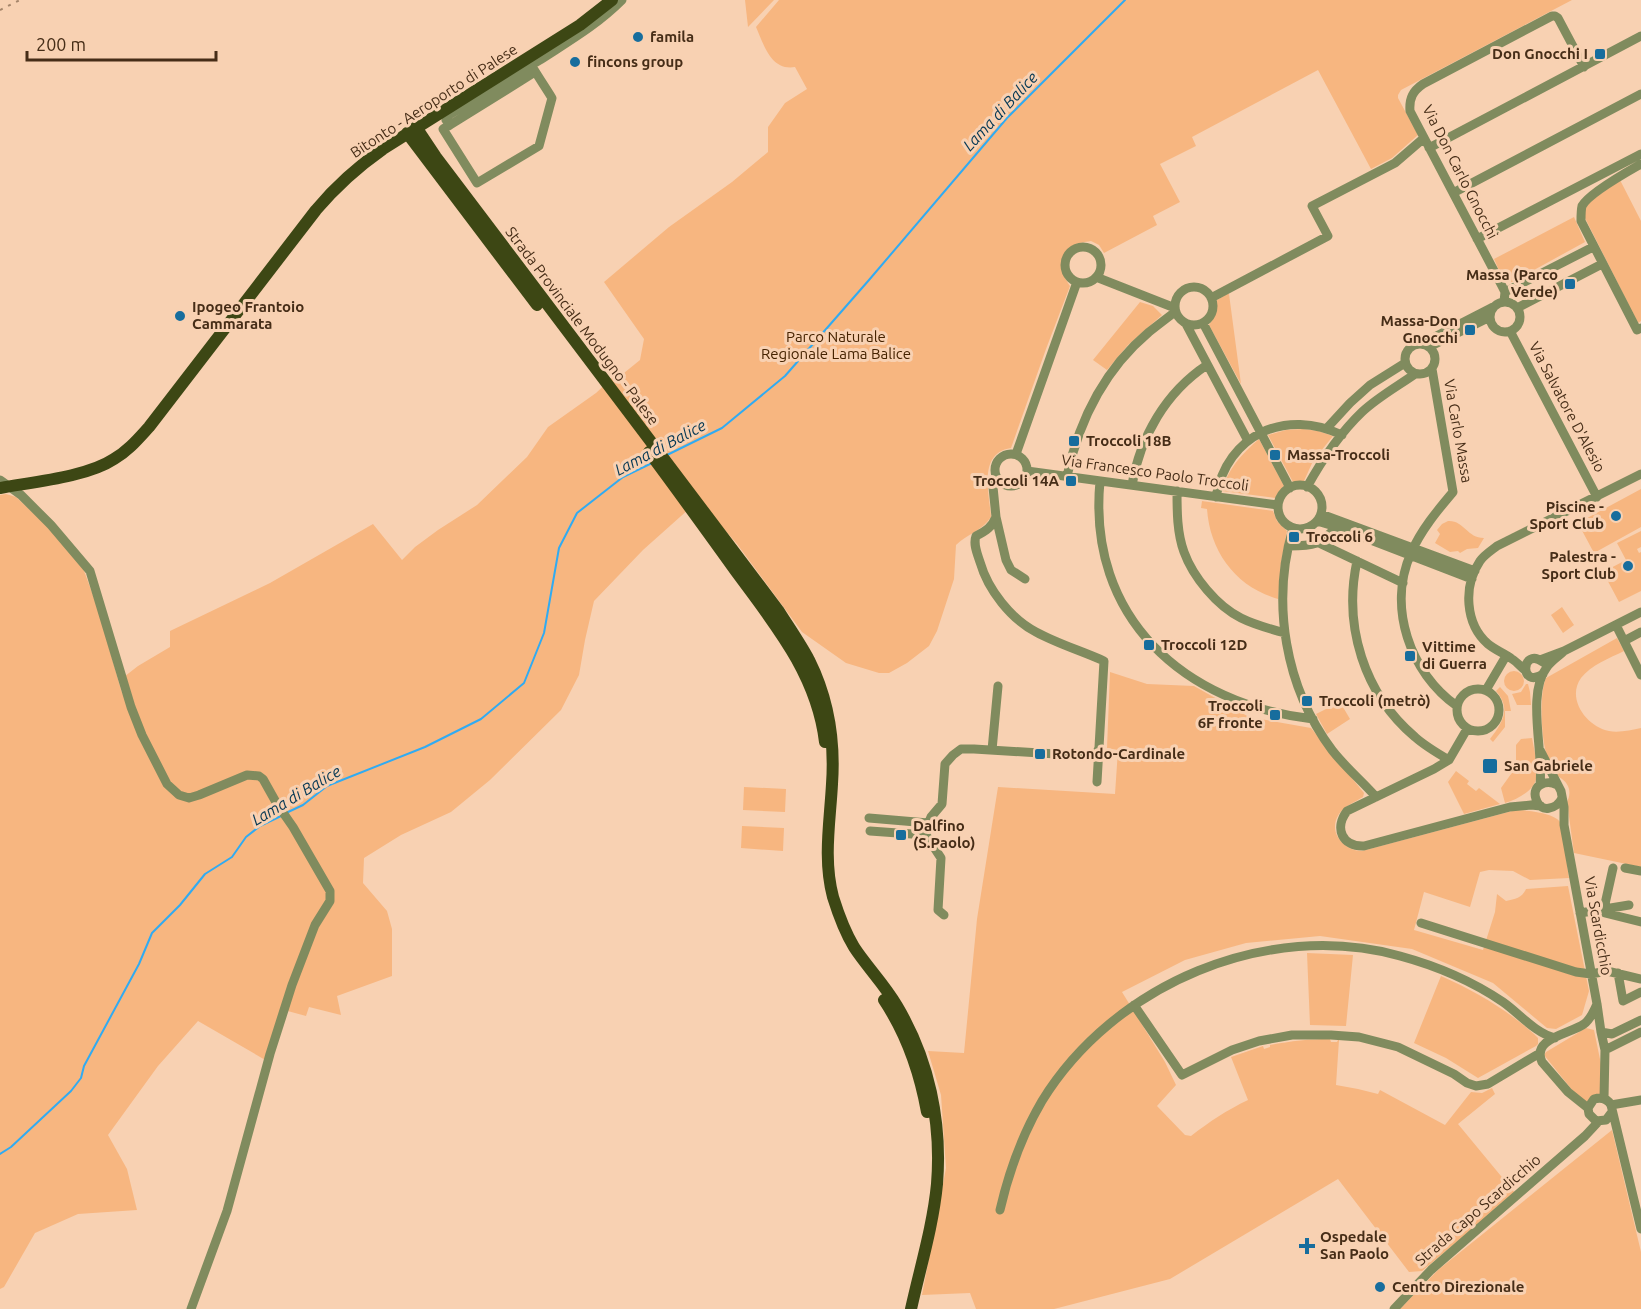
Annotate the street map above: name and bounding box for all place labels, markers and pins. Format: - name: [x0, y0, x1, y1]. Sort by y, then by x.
- place label: famila: [650, 28, 694, 45]
- marker: famila: [631, 30, 645, 44]
- place label: Don Gnocchi I: [1492, 45, 1588, 62]
- marker: Don Gnocchi I: [1593, 47, 1607, 61]
- place label: fincons group: [587, 53, 683, 70]
- marker: fincons group: [568, 55, 582, 69]
- place label: Massa (Parco Verde): [1466, 266, 1558, 300]
- marker: Massa (Parco Verde): [1563, 277, 1577, 291]
- place label: Ipogeo Frantoio Cammarata: [192, 298, 304, 332]
- marker: Ipogeo Frantoio Cammarata: [173, 309, 187, 323]
- place label: Massa-Don Gnocchi: [1381, 312, 1458, 346]
- marker: Massa-Don Gnocchi: [1463, 323, 1477, 337]
- place label: Troccoli 18B: [1086, 432, 1172, 449]
- marker: Troccoli 18B: [1067, 434, 1081, 448]
- place label: Massa-Troccoli: [1287, 446, 1390, 463]
- marker: Massa-Troccoli: [1268, 448, 1282, 462]
- place label: Troccoli 14A: [973, 472, 1059, 489]
- marker: Troccoli 14A: [1064, 474, 1078, 488]
- place label: Piscine - Sport Club: [1529, 498, 1604, 532]
- marker: Piscine - Sport Club: [1609, 509, 1623, 523]
- place label: Troccoli 6: [1306, 528, 1373, 545]
- marker: Troccoli 6: [1287, 530, 1301, 544]
- place label: Palestra - Sport Club: [1541, 548, 1616, 582]
- marker: Palestra - Sport Club: [1621, 559, 1635, 573]
- place label: Troccoli 12D: [1161, 636, 1248, 653]
- marker: Troccoli 12D: [1142, 638, 1156, 652]
- place label: Vittime di Guerra: [1422, 638, 1487, 672]
- marker: Vittime di Guerra: [1403, 649, 1417, 663]
- place label: Troccoli (metrò): [1319, 692, 1431, 709]
- marker: Troccoli (metrò): [1300, 694, 1314, 708]
- place label: Troccoli 6F fronte: [1198, 697, 1263, 731]
- marker: Troccoli 6F fronte: [1268, 708, 1282, 722]
- place label: Rotondo-Cardinale: [1052, 745, 1185, 762]
- marker: Rotondo-Cardinale: [1033, 747, 1047, 761]
- marker: San Gabriele: [1481, 757, 1499, 775]
- place label: San Gabriele: [1504, 757, 1593, 774]
- place label: Dalfino (S.Paolo): [913, 817, 975, 851]
- marker: Dalfino (S.Paolo): [894, 828, 908, 842]
- place label: Ospedale San Paolo: [1320, 1228, 1389, 1262]
- marker: Ospedale San Paolo: [1298, 1237, 1316, 1255]
- place label: Centro Direzionale: [1392, 1278, 1524, 1295]
- marker: Centro Direzionale: [1373, 1280, 1387, 1294]

